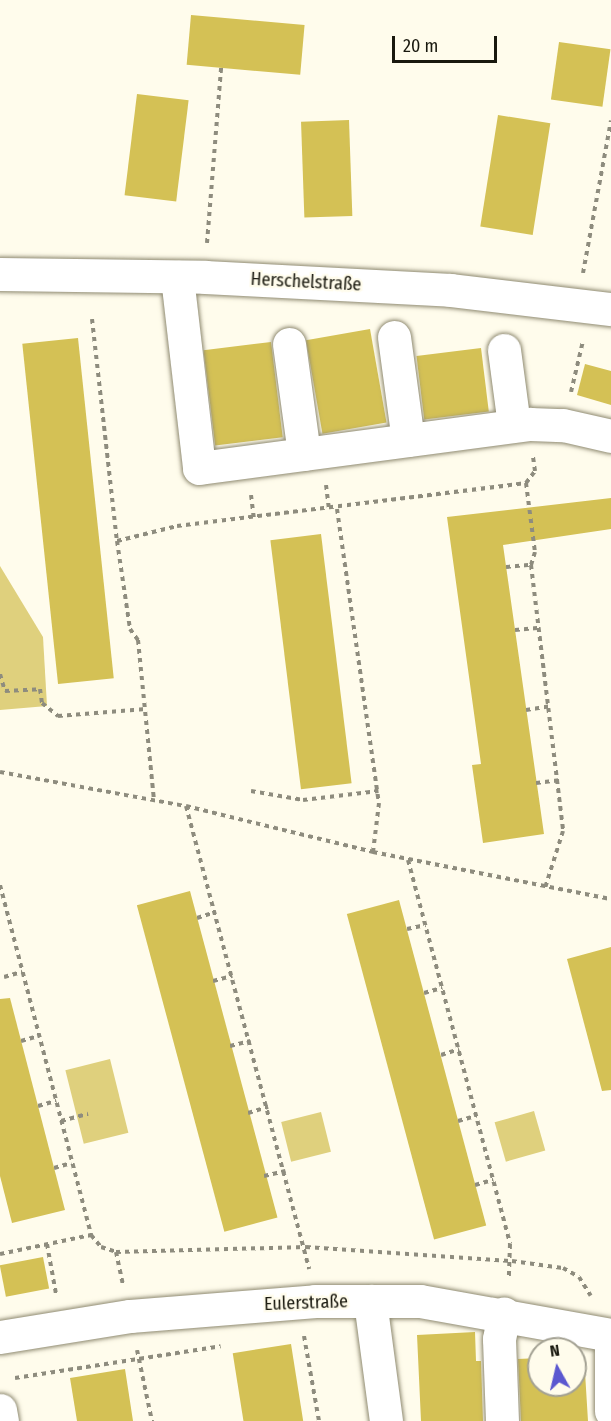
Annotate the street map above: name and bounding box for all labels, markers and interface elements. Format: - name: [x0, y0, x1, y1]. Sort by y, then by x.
- scale bar: [395, 24, 500, 62]
- text: 20 m: [403, 35, 438, 57]
- street label: Herschelstraße: [250, 268, 362, 296]
- street label: Eulerstraße: [264, 1291, 348, 1315]
- north arrow: [527, 1337, 587, 1397]
- text: N: [549, 1341, 561, 1361]

